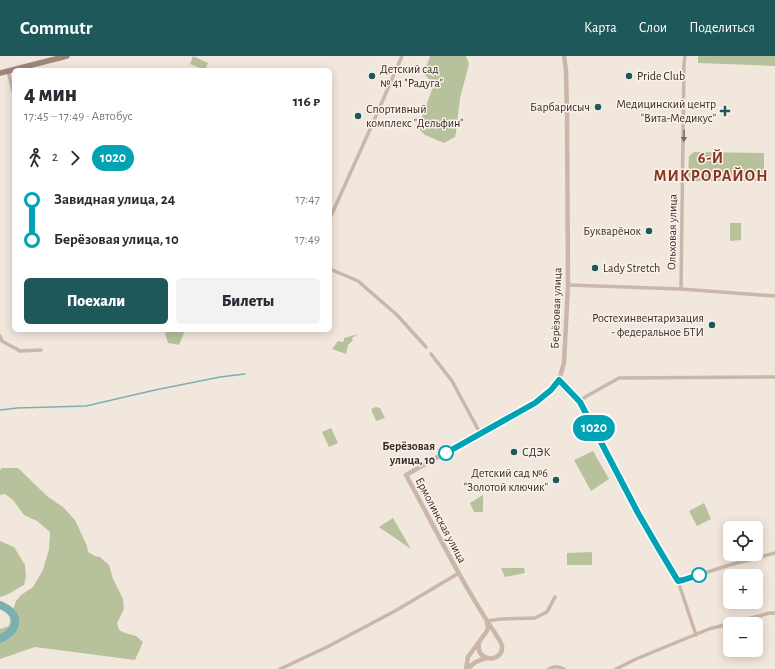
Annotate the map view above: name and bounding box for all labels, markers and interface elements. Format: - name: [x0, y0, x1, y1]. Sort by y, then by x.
- text: Commutr: [20, 19, 92, 38]
- text: Карта: [584, 21, 617, 35]
- text: Слои: [639, 21, 667, 35]
- text: Поделиться: [689, 21, 755, 35]
- place label: Детский сад № 41 "Радуга": [380, 63, 443, 90]
- place label: Pride Club: [637, 70, 685, 82]
- marker: Детский сад № 41 "Радуга": [367, 71, 377, 81]
- marker: Pride Club: [624, 71, 634, 81]
- text: 4 мин: [24, 83, 77, 105]
- text: 116 ₽: [293, 94, 320, 109]
- place label: Медицинский центр "Вита-Медикус": [616, 98, 716, 125]
- place label: Барбарисыч: [530, 101, 590, 113]
- marker: Барбарисыч: [593, 102, 603, 112]
- place label: Спортивный комплекс "Дельфин": [366, 103, 463, 129]
- marker: Медицинский центр "Вита-Медикус": [719, 105, 731, 117]
- text: 17:45 – 17:49 · Автобус: [24, 110, 133, 123]
- marker: Спортивный комплекс "Дельфин": [353, 111, 363, 121]
- one-way arrow: [681, 130, 687, 143]
- icon: walk: [24, 147, 46, 169]
- icon: forward: [64, 147, 86, 169]
- district label: 6-Й МИКРОРАЙОН: [653, 149, 769, 184]
- text: 2: [52, 151, 58, 164]
- text: 1020: [100, 151, 126, 165]
- text: Завидная улица, 24: [54, 192, 175, 207]
- text: 17:47: [295, 193, 320, 206]
- street label: Ольховая улица: [665, 193, 680, 270]
- place label: Букварёнок: [583, 225, 641, 238]
- marker: Букварёнок: [644, 226, 654, 236]
- text: Берёзовая улица, 10: [54, 232, 179, 247]
- text: 17:49: [295, 233, 320, 246]
- place label: Lady Stretch: [603, 262, 660, 275]
- marker: Lady Stretch: [590, 263, 600, 273]
- street label: Берёзовая улица: [549, 267, 564, 349]
- button: Поехали: [24, 278, 168, 324]
- button: Билеты: [176, 278, 320, 324]
- place label: Ростехинвентаризация - федеральное БТИ: [592, 312, 704, 338]
- marker: Ростехинвентаризация - федеральное БТИ: [707, 320, 717, 330]
- line badge: 1020: [566, 415, 622, 441]
- text: 1020: [581, 421, 607, 435]
- place label: Берёзовая улица, 10: [382, 440, 435, 467]
- marker: Берёзовая улица, 10: [438, 445, 454, 461]
- place label: СДЭК: [522, 446, 551, 458]
- marker: СДЭК: [509, 447, 519, 457]
- place label: Детский сад №6 "Золотой ключик": [464, 467, 548, 493]
- street label: Ермолинская улица: [413, 475, 469, 566]
- marker: Детский сад №6 "Золотой ключик": [551, 475, 561, 485]
- map controls: [723, 521, 763, 657]
- button: locate: [723, 521, 763, 561]
- unlabelled marker: [691, 567, 707, 583]
- button: +: [723, 569, 763, 609]
- button: −: [723, 617, 763, 657]

